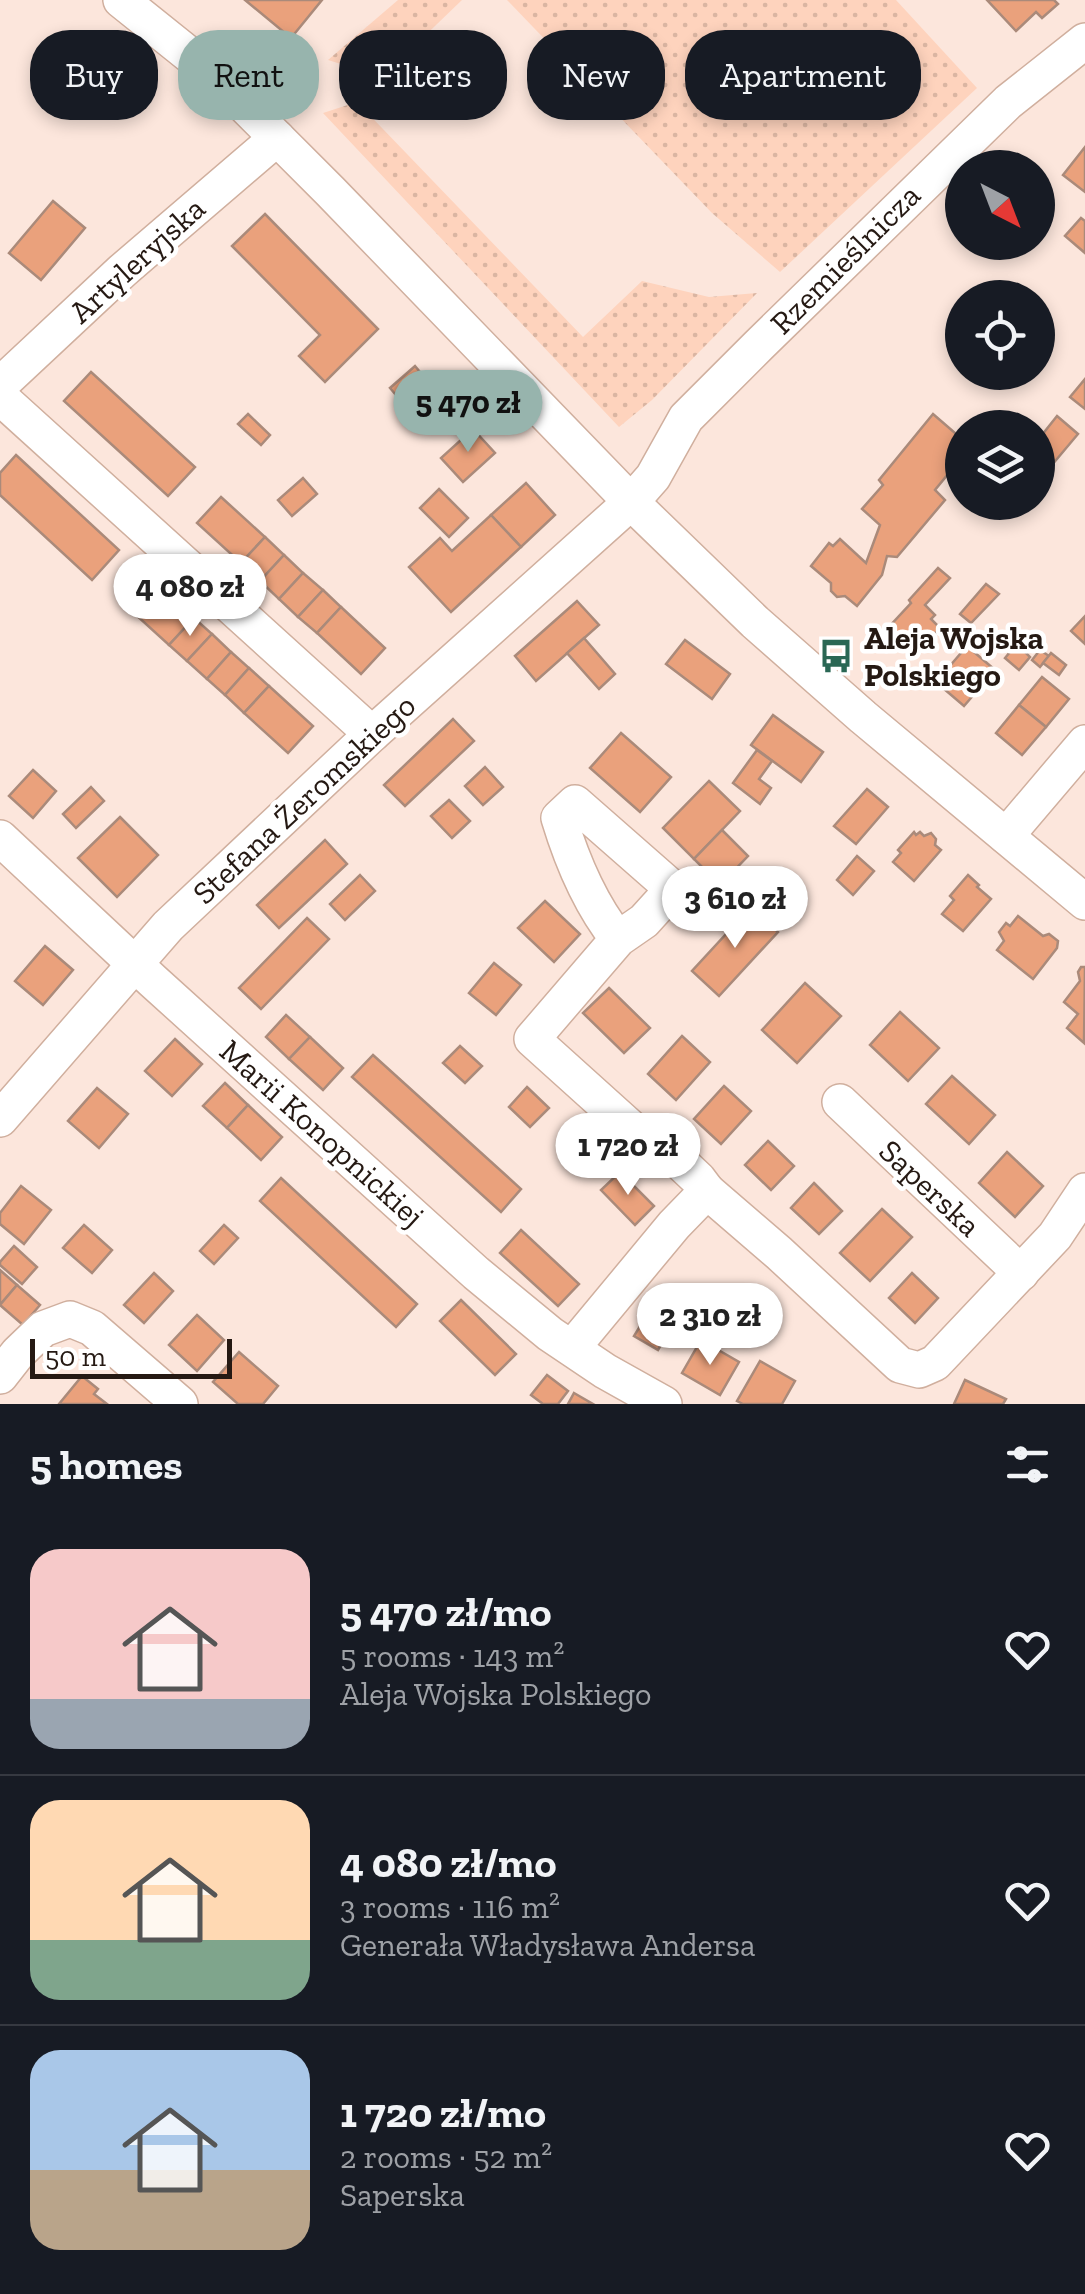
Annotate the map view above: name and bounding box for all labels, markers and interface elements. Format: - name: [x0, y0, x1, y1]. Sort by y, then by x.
- chip: Buy: [30, 30, 158, 120]
- chip: Rent: [178, 30, 319, 120]
- chip: Filters: [339, 30, 507, 120]
- chip: New: [527, 30, 665, 120]
- chip: Apartment: [685, 30, 921, 120]
- north arrow: [945, 150, 1055, 260]
- map controls: [945, 150, 1055, 520]
- street label: Rzemieślnicza: [762, 176, 928, 342]
- street label: Artyleryjska: [61, 189, 213, 331]
- button: locate: [945, 280, 1055, 390]
- pin: 5 470 zł: [365, 370, 571, 455]
- text: 5 470 zł: [415, 383, 521, 421]
- button: layers: [945, 410, 1055, 520]
- pin: 4 080 zł: [87, 554, 293, 639]
- text: 4 080 zł: [136, 567, 244, 605]
- place label: Aleja Wojska Polskiego: [864, 619, 1044, 694]
- bus stop icon: Aleja Wojska Polskiego: [817, 637, 855, 675]
- street label: Stefana Żeromskiego: [185, 686, 423, 912]
- pin: 3 610 zł: [632, 866, 838, 951]
- text: 3 610 zł: [684, 879, 786, 917]
- street label: Marii Konopnickiej: [212, 1031, 432, 1235]
- pin: 1 720 zł: [525, 1113, 731, 1198]
- text: 1 720 zł: [578, 1126, 679, 1164]
- street label: Saperska: [871, 1132, 989, 1244]
- pin: 2 310 zł: [607, 1283, 813, 1368]
- text: 2 310 zł: [659, 1296, 761, 1334]
- scale bar: [30, 1334, 232, 1378]
- text: 50 m: [45, 1340, 106, 1373]
- icon: filters: [1000, 1437, 1055, 1492]
- text: 5 homes: [30, 1439, 183, 1490]
- text: 5 470 zł/mo: [340, 1586, 551, 1637]
- icon: home: [110, 1589, 230, 1709]
- icon: heart: [1000, 1622, 1055, 1677]
- text: 5 rooms · 143 m²: [340, 1637, 564, 1675]
- text: Aleja Wojska Polskiego: [340, 1675, 652, 1713]
- text: 4 080 zł/mo: [340, 1837, 556, 1888]
- icon: home: [110, 1840, 230, 1960]
- icon: heart: [1000, 1873, 1055, 1928]
- text: 3 rooms · 116 m²: [340, 1888, 560, 1926]
- text: Generała Władysława Andersa: [340, 1926, 756, 1964]
- text: 1 720 zł/mo: [340, 2087, 546, 2138]
- icon: home: [110, 2090, 230, 2210]
- icon: heart: [1000, 2123, 1055, 2178]
- text: 2 rooms · 52 m²: [340, 2138, 552, 2176]
- text: Saperska: [340, 2176, 465, 2214]

